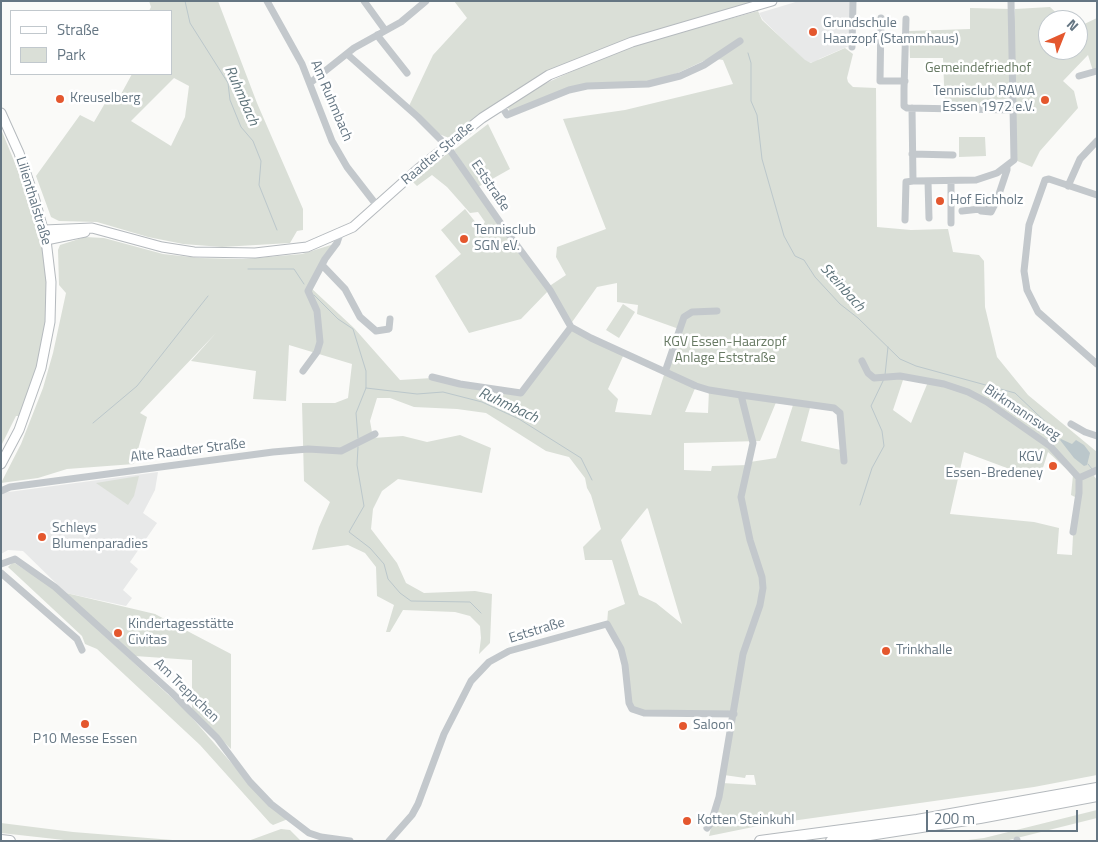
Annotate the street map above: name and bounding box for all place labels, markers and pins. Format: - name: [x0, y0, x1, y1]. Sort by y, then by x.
- place label: Grundschule Haarzopf (Stammhaus): [823, 16, 959, 48]
- marker: Grundschule Haarzopf (Stammhaus): [807, 26, 819, 38]
- place label: Tennisclub RAWA Essen 1972 e.V.: [933, 84, 1035, 116]
- place label: Kreuselberg: [70, 91, 140, 107]
- marker: Kreuselberg: [54, 93, 66, 105]
- marker: Tennisclub RAWA Essen 1972 e.V.: [1039, 94, 1051, 106]
- place label: Hof Eichholz: [950, 193, 1023, 209]
- marker: Hof Eichholz: [934, 195, 946, 207]
- place label: Tennisclub SGN eV.: [474, 223, 536, 256]
- marker: Tennisclub SGN eV.: [458, 233, 470, 245]
- place label: KGV Essen-Bredeney: [945, 450, 1043, 482]
- marker: KGV Essen-Bredeney: [1047, 460, 1059, 472]
- place label: Schleys Blumenparadies: [52, 521, 148, 554]
- marker: Schleys Blumenparadies: [36, 531, 48, 543]
- place label: Kindertagesstätte Civitas: [128, 617, 234, 650]
- marker: Kindertagesstätte Civitas: [112, 627, 124, 639]
- place label: Trinkhalle: [896, 643, 952, 659]
- marker: Trinkhalle: [880, 645, 892, 657]
- marker: P10 Messe Essen: [79, 718, 91, 730]
- place label: Saloon: [693, 718, 733, 734]
- marker: Saloon: [677, 720, 689, 732]
- place label: P10 Messe Essen: [33, 732, 137, 748]
- place label: Kotten Steinkuhl: [697, 813, 795, 829]
- marker: Kotten Steinkuhl: [681, 815, 693, 827]

